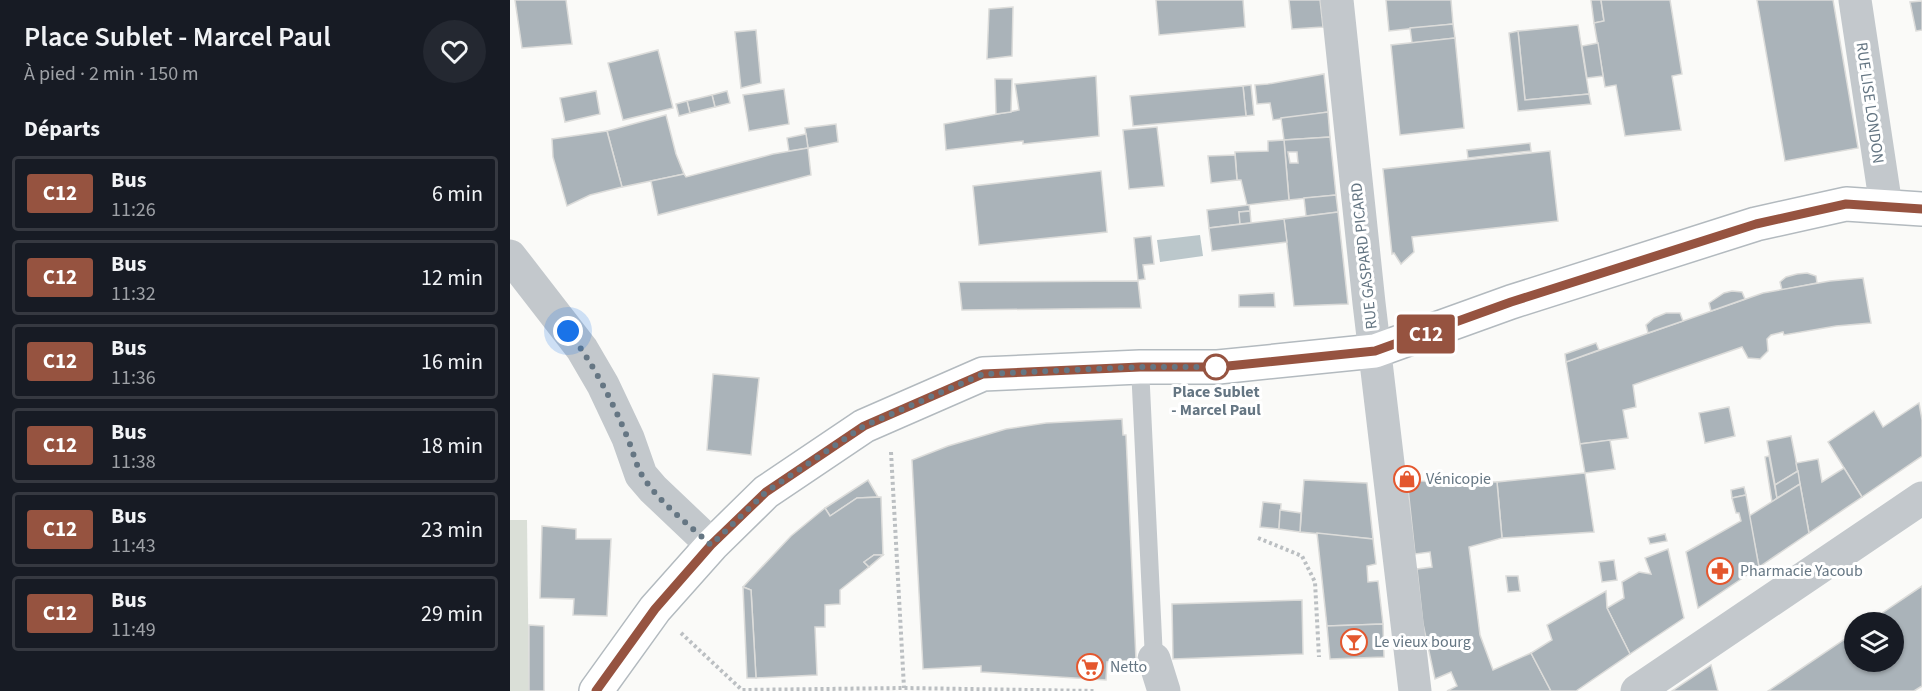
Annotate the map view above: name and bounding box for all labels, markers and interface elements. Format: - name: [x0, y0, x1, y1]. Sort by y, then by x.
- text: Place Sublet - Marcel Paul: [24, 17, 331, 57]
- button: heart: [423, 20, 486, 83]
- street label: RUE LISE LONDON: [1851, 41, 1889, 165]
- text: À pied · 2 min · 150 m: [24, 60, 199, 88]
- text: Départs: [24, 113, 100, 145]
- text: Bus: [111, 164, 147, 196]
- text: C12: [43, 178, 77, 208]
- text: 6 min: [432, 178, 483, 210]
- street label: RUE GASPARD PICARD: [1345, 181, 1383, 330]
- text: 11:26: [111, 196, 156, 224]
- text: Bus: [111, 248, 147, 280]
- text: C12: [43, 262, 77, 292]
- text: 12 min: [421, 262, 483, 294]
- text: 11:32: [111, 280, 156, 308]
- line badge: C12: [1392, 314, 1460, 354]
- your location: [553, 316, 583, 346]
- text: C12: [1409, 319, 1443, 349]
- text: Bus: [111, 332, 147, 364]
- text: C12: [43, 346, 77, 376]
- text: 16 min: [421, 346, 483, 378]
- marker: Place Sublet - Marcel Paul: [1203, 354, 1229, 380]
- text: 11:36: [111, 364, 156, 392]
- place label: Place Sublet - Marcel Paul: [1171, 381, 1261, 421]
- text: Bus: [111, 416, 147, 448]
- text: C12: [43, 430, 77, 460]
- text: 18 min: [421, 430, 483, 462]
- text: 11:38: [111, 448, 156, 476]
- shop icon: Vénicopie: [1392, 464, 1422, 494]
- place label: Vénicopie: [1426, 468, 1491, 490]
- text: Bus: [111, 500, 147, 532]
- text: C12: [43, 514, 77, 544]
- text: 23 min: [421, 514, 483, 546]
- text: 11:43: [111, 532, 156, 560]
- pharmacy icon: Pharmacie Yacoub: [1705, 556, 1735, 586]
- place label: Pharmacie Yacoub: [1740, 560, 1863, 582]
- text: Bus: [111, 584, 147, 616]
- text: C12: [43, 598, 77, 628]
- text: 29 min: [421, 598, 483, 630]
- map controls: [1844, 612, 1904, 672]
- button: layers: [1844, 612, 1904, 672]
- text: 11:49: [111, 616, 156, 644]
- bar icon: Le vieux bourg: [1339, 627, 1369, 657]
- place label: Le vieux bourg: [1374, 631, 1471, 653]
- supermarket icon: Netto: [1075, 652, 1105, 682]
- place label: Netto: [1110, 656, 1147, 678]

